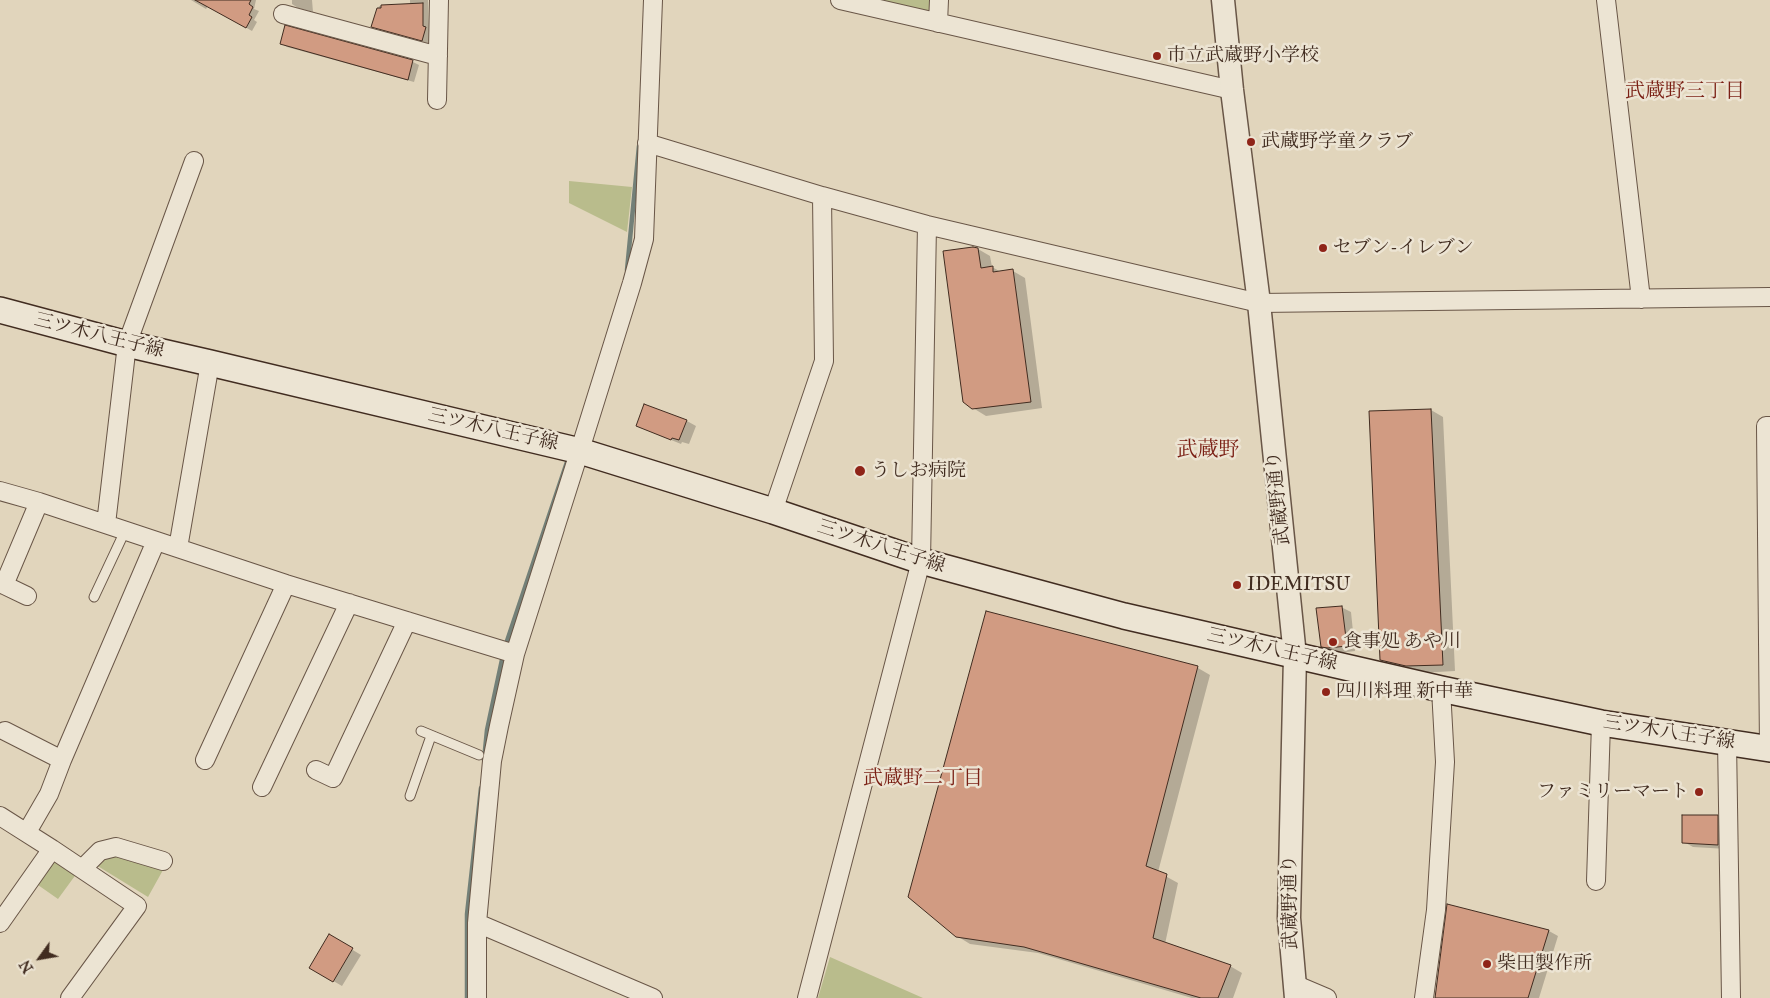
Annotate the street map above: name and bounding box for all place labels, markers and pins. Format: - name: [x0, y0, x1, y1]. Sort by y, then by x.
- place label: 市立武蔵野小学校: [1167, 45, 1319, 67]
- marker: 市立武蔵野小学校: [1151, 50, 1163, 62]
- place label: 武蔵野学童クラブ: [1261, 131, 1413, 153]
- marker: 武蔵野学童クラブ: [1245, 136, 1257, 148]
- place label: セブン-イレブン: [1333, 237, 1474, 259]
- marker: セブン-イレブン: [1317, 242, 1329, 254]
- place label: うしお病院: [871, 460, 966, 482]
- marker: うしお病院: [853, 464, 867, 478]
- place label: IDEMITSU: [1247, 574, 1350, 596]
- marker: IDEMITSU: [1231, 579, 1243, 591]
- place label: 食事処 あや川: [1343, 631, 1461, 653]
- marker: 食事処 あや川: [1327, 636, 1339, 648]
- place label: 四川料理 新中華: [1336, 681, 1473, 703]
- marker: 四川料理 新中華: [1320, 686, 1332, 698]
- place label: ファミリーマート: [1537, 781, 1689, 803]
- marker: ファミリーマート: [1693, 786, 1705, 798]
- place label: 柴田製作所: [1497, 953, 1592, 975]
- marker: 柴田製作所: [1481, 958, 1493, 970]

